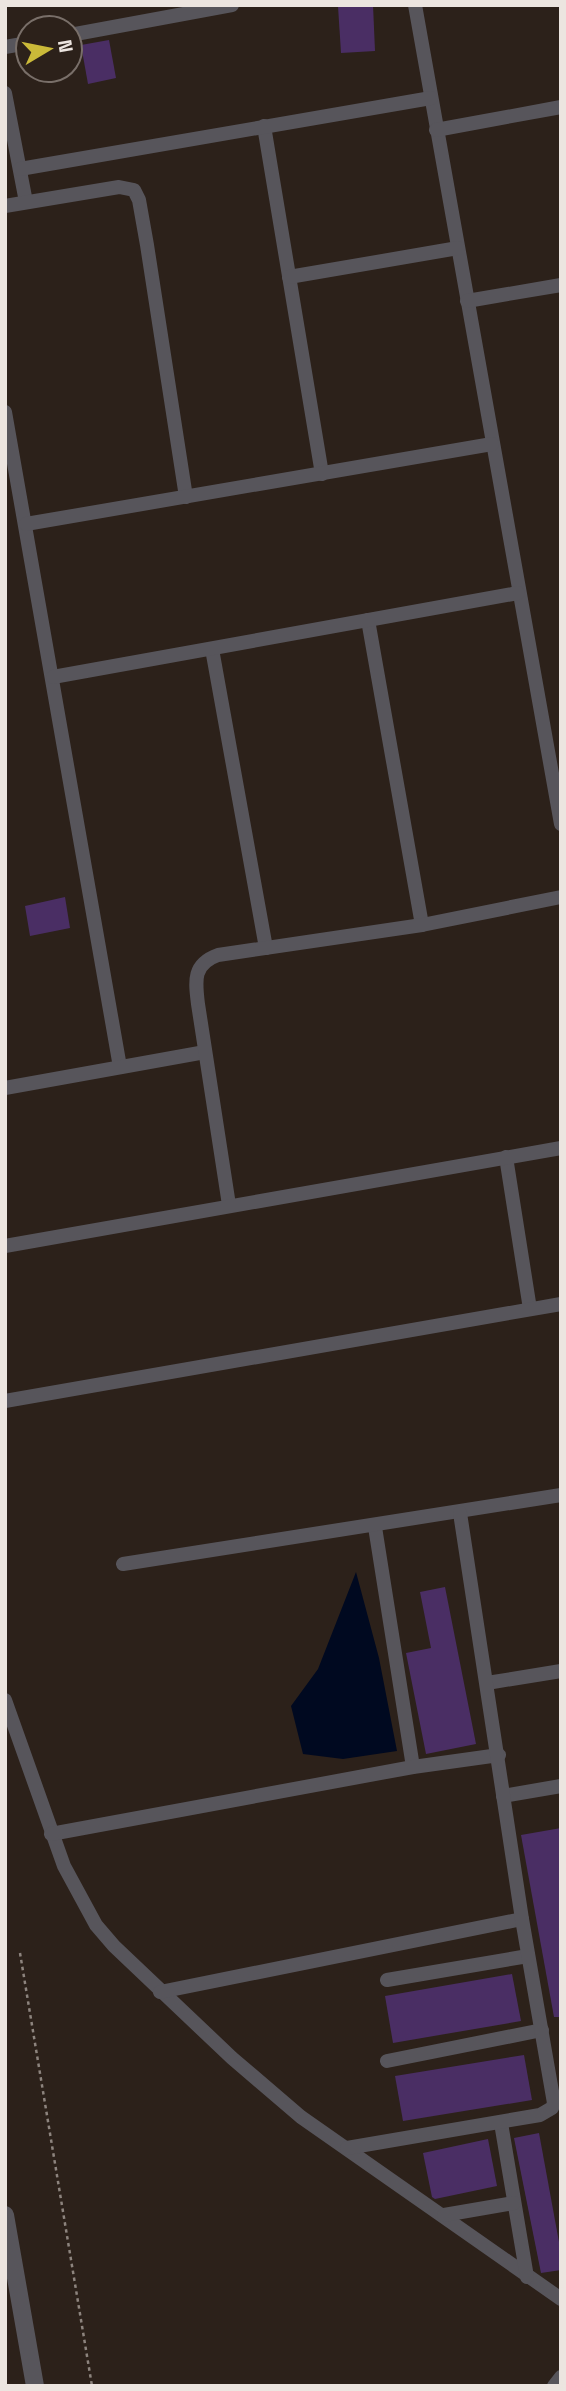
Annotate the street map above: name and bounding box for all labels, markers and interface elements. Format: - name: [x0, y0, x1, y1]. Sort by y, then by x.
- north arrow: [14, 14, 84, 84]
- text: N: [52, 38, 79, 55]

